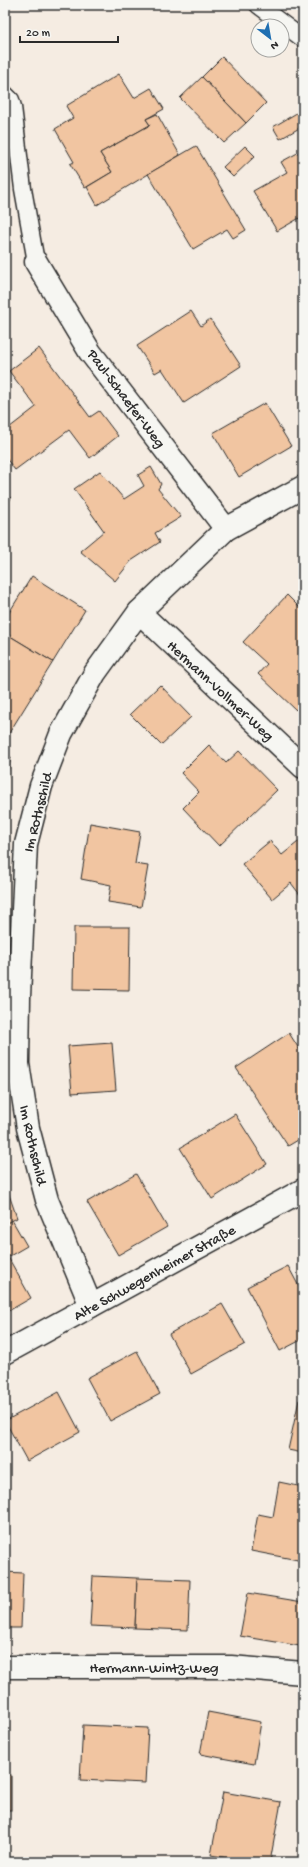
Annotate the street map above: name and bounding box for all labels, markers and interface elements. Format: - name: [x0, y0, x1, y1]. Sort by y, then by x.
- scale bar: [20, 18, 118, 44]
- north arrow: [250, 18, 290, 58]
- text: 20 m: [26, 27, 51, 41]
- text: N: [268, 38, 280, 52]
- street label: Paul-Schaefer-Weg: [82, 345, 168, 452]
- street label: Hermann-Vollmer-Weg: [162, 637, 277, 746]
- street label: Im Rothschild: [20, 770, 58, 854]
- street label: Im Rothschild: [14, 1104, 50, 1188]
- street label: Alte Schwegenheimer Straße: [71, 1222, 239, 1326]
- street label: Hermann-Wintz-Weg: [89, 1660, 219, 1678]

